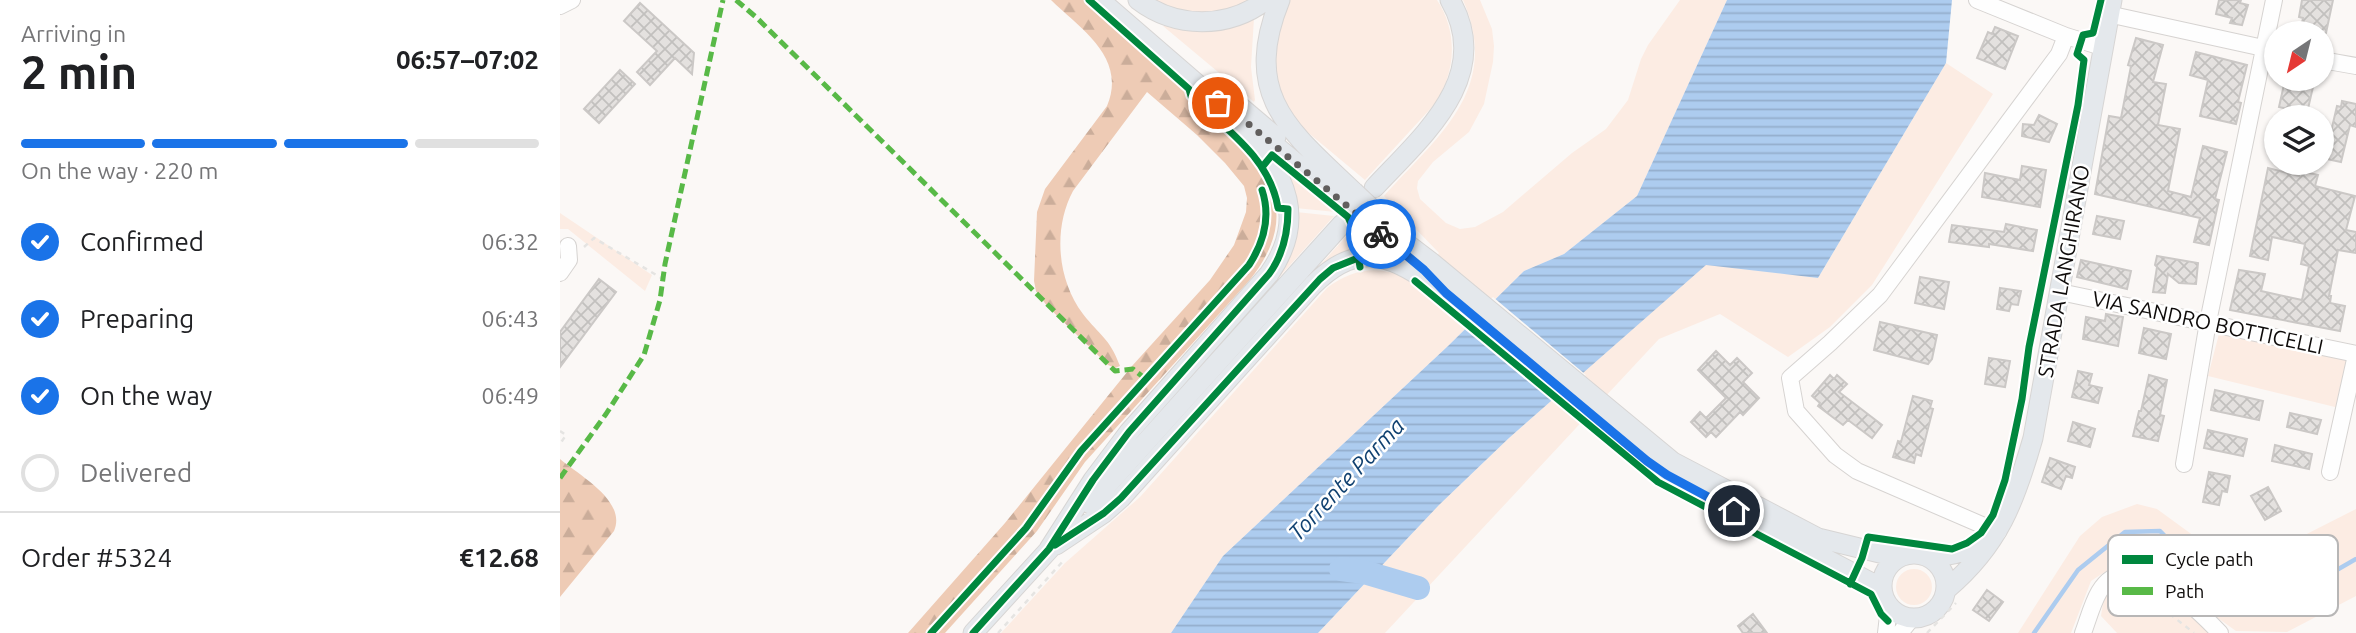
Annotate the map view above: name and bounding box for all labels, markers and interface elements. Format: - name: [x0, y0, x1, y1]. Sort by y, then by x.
- text: Arriving in: [21, 21, 126, 46]
- north arrow: [2264, 21, 2334, 91]
- map controls: [2264, 21, 2334, 175]
- text: 06:57–07:02: [396, 45, 539, 74]
- text: 2 min: [21, 46, 137, 98]
- pin: [1188, 73, 1248, 133]
- icon: bag: [1199, 84, 1237, 122]
- button: layers: [2264, 105, 2334, 175]
- text: On the way · 220 m: [21, 158, 218, 183]
- street label: STRADA LANGHIRANO: [2032, 163, 2094, 379]
- courier: [1346, 199, 1416, 269]
- icon: bike: [1362, 215, 1400, 253]
- icon: check: [21, 223, 59, 261]
- text: Confirmed: [80, 227, 204, 256]
- text: 06:32: [481, 229, 539, 254]
- street label: VIA SANDRO BOTTICELLI: [2090, 286, 2326, 358]
- icon: check: [21, 300, 59, 338]
- text: Preparing: [80, 304, 194, 333]
- text: 06:43: [481, 306, 539, 331]
- icon: check: [21, 377, 59, 415]
- text: On the way: [80, 381, 212, 410]
- text: 06:49: [481, 383, 539, 408]
- water label: Torrente Parma: [1283, 413, 1409, 545]
- text: Delivered: [80, 458, 192, 487]
- pin: [1704, 481, 1764, 541]
- icon: home: [1715, 492, 1753, 530]
- legend: [2108, 535, 2338, 616]
- text: Order #5324: [21, 543, 172, 572]
- text: €12.68: [459, 543, 539, 572]
- text: Cycle path: [2165, 548, 2254, 570]
- text: Path: [2165, 580, 2204, 602]

